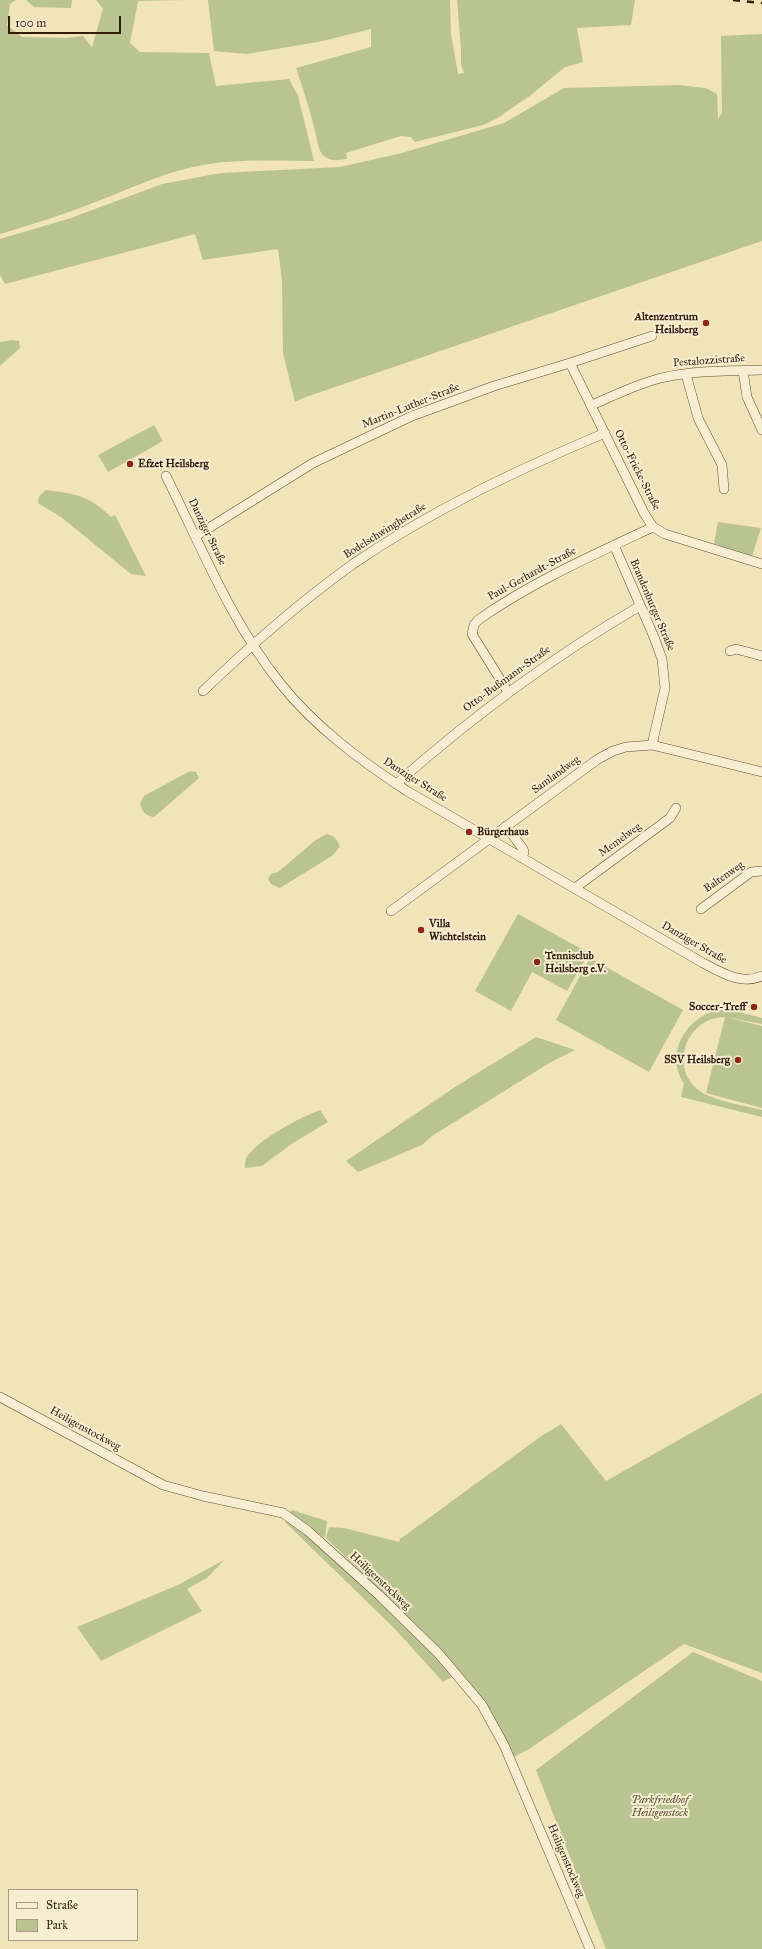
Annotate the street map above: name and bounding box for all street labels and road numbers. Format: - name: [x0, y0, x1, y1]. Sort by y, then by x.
- street label: Pestalozzistraße: [673, 352, 745, 370]
- street label: Martin-Luther-Straße: [360, 380, 462, 432]
- street label: Otto-Fricke-Straße: [611, 428, 663, 512]
- street label: Danziger Straße: [185, 496, 229, 568]
- street label: Bodelschwinghstraße: [341, 500, 429, 562]
- street label: Paul-Gerhardt-Straße: [486, 544, 578, 604]
- street label: Brandenburger Straße: [627, 557, 677, 653]
- street label: Otto-Bußmann-Straße: [461, 643, 553, 715]
- street label: Samlandweg: [529, 753, 583, 797]
- street label: Danziger Straße: [381, 755, 449, 805]
- street label: Memelweg: [596, 820, 644, 860]
- street label: Baltenweg: [701, 858, 747, 896]
- street label: Danziger Straße: [659, 919, 729, 967]
- street label: Heiligenstockweg: [47, 1404, 123, 1454]
- street label: Heiligenstockweg: [347, 1549, 413, 1613]
- street label: Heiligenstockweg: [545, 1822, 587, 1900]

